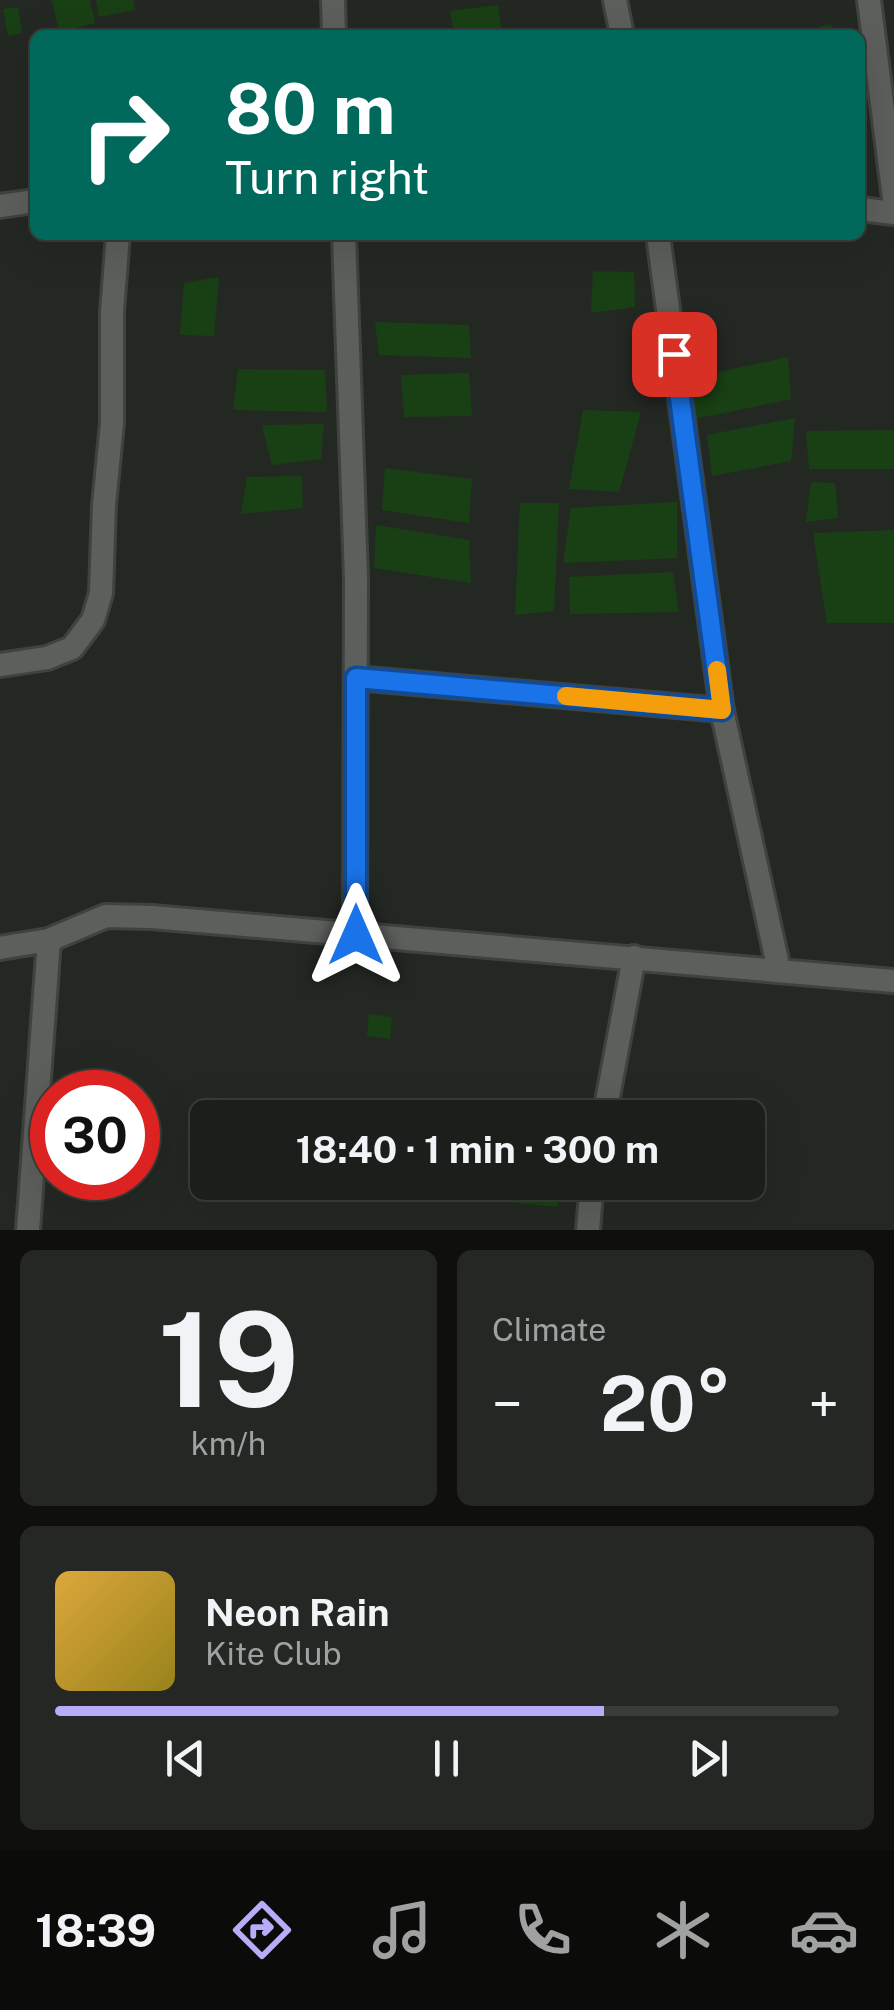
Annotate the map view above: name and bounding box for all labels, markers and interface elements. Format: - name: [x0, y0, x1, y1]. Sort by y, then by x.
- text: 80 m: [225, 67, 395, 150]
- icon: right: [60, 70, 190, 200]
- text: Turn right: [225, 151, 429, 204]
- pin: [632, 312, 717, 397]
- icon: arrive: [647, 327, 702, 382]
- position arrow: [304, 883, 408, 987]
- speed limit sign: 30: [30, 1070, 160, 1200]
- text: 18:40 · 1 min · 300 m: [296, 1127, 659, 1172]
- text: 19: [158, 1284, 299, 1436]
- text: Climate: [492, 1311, 606, 1348]
- text: 20°: [600, 1360, 731, 1448]
- text: −: [492, 1372, 523, 1436]
- text: +: [808, 1372, 839, 1436]
- text: km/h: [191, 1425, 266, 1462]
- text: Neon Rain: [205, 1590, 389, 1635]
- text: Kite Club: [205, 1635, 342, 1672]
- icon: previous: [158, 1731, 213, 1786]
- icon: pause: [419, 1731, 474, 1786]
- icon: next: [681, 1731, 736, 1786]
- icon: directions: [227, 1895, 297, 1965]
- icon: music: [367, 1895, 437, 1965]
- icon: phone: [508, 1895, 578, 1965]
- icon: climate: [648, 1895, 718, 1965]
- icon: car: [789, 1895, 859, 1965]
- text: 18:39: [35, 1904, 156, 1957]

